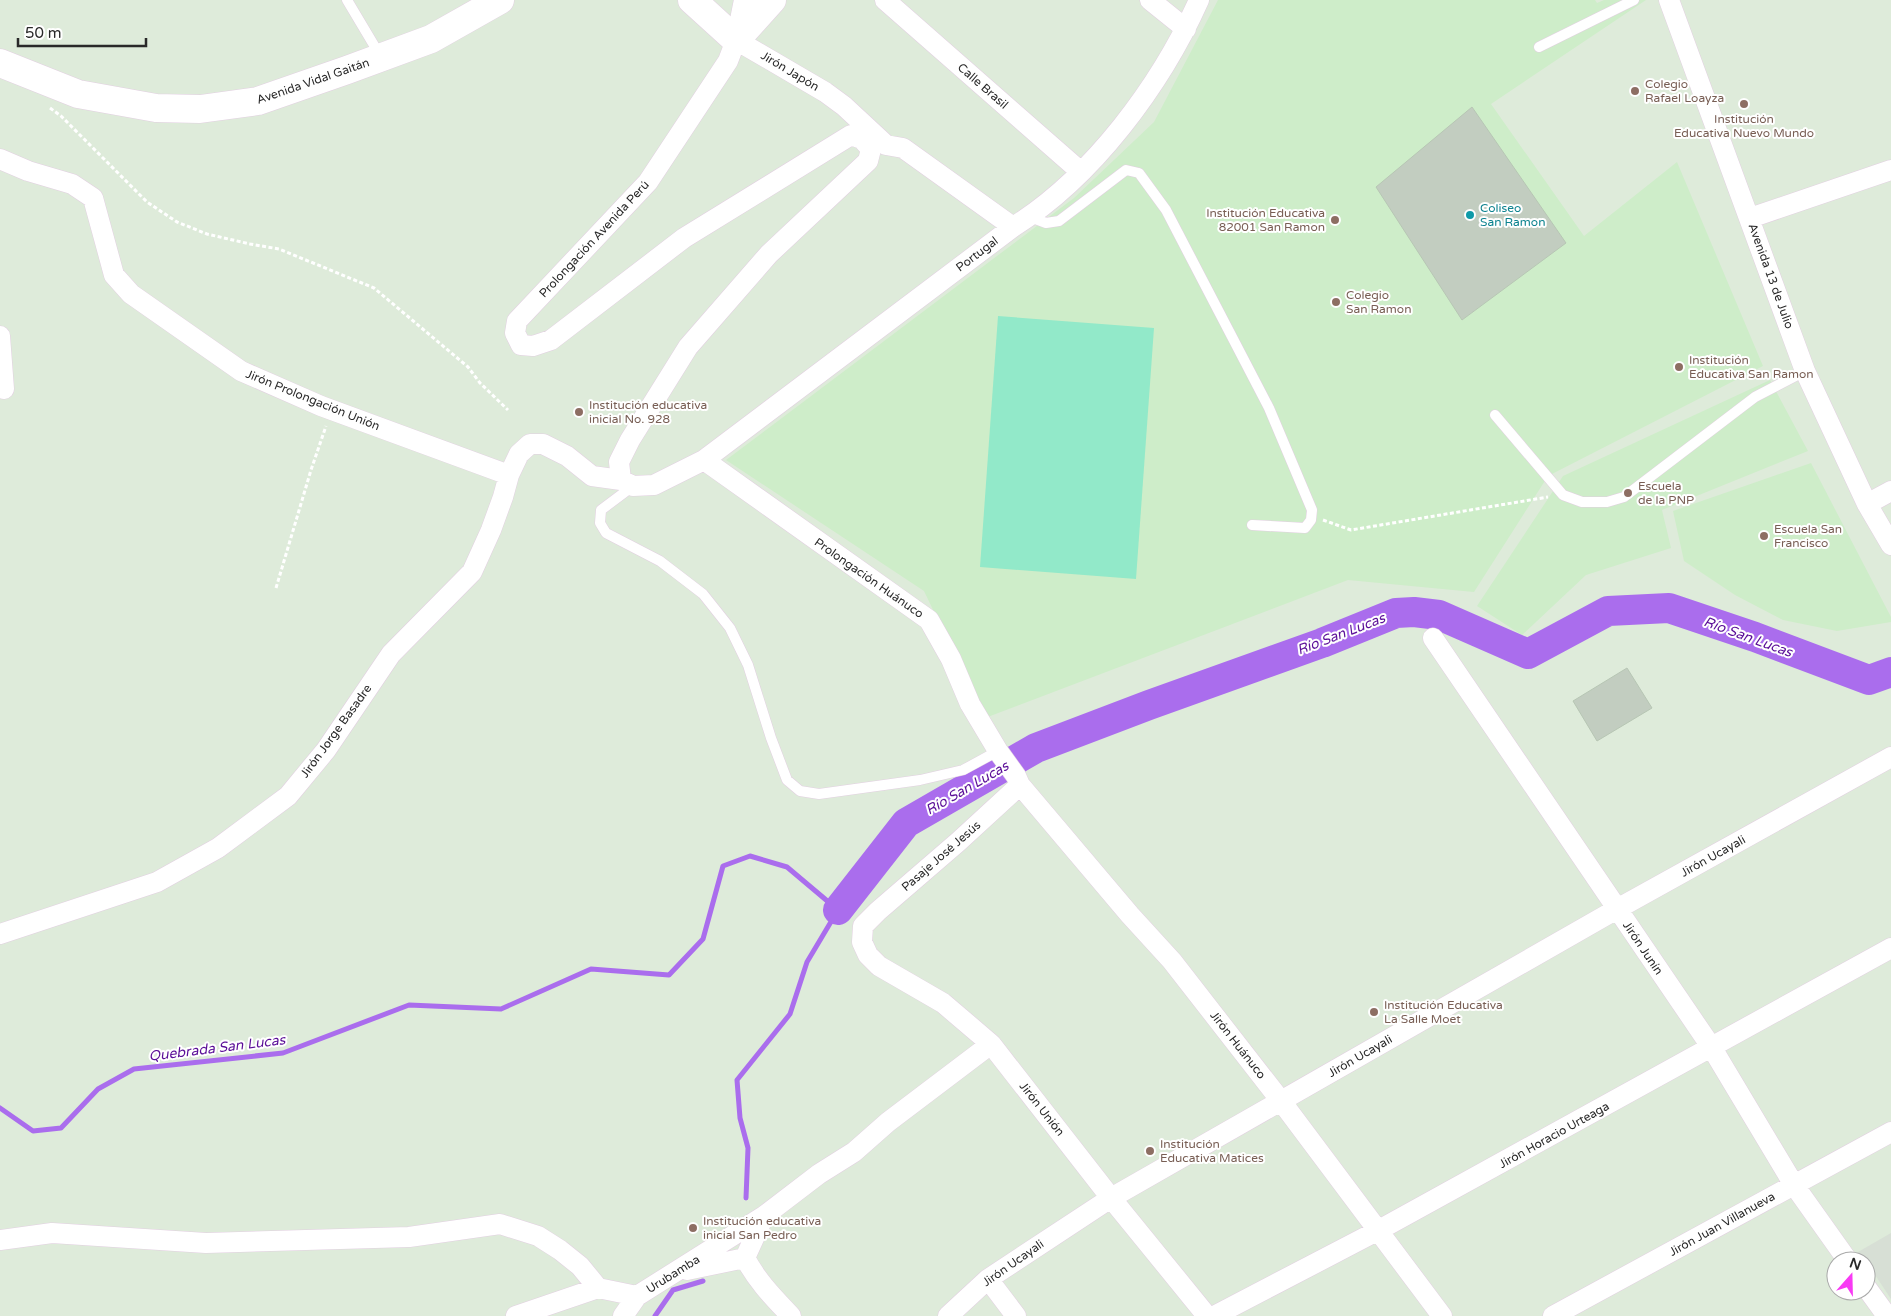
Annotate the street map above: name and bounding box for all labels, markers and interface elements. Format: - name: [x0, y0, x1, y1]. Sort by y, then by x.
- scale bar: [18, 15, 145, 47]
- text: 50 m: [25, 24, 62, 42]
- street label: Jirón Japón: [758, 48, 822, 94]
- street label: Avenida Vidal Gaitán: [255, 55, 371, 107]
- street label: Calle Brasil: [955, 60, 1011, 112]
- place label: Colegio Rafael Loayza: [1645, 77, 1724, 105]
- marker: Colegio Rafael Loayza: [1629, 85, 1641, 97]
- marker: Institución Educativa Nuevo Mundo: [1738, 98, 1750, 110]
- place label: Institución Educativa Nuevo Mundo: [1674, 112, 1814, 140]
- street label: Prolongación Avenida Perú: [536, 178, 652, 300]
- place label: Coliseo San Ramon: [1480, 201, 1545, 229]
- place label: Institución Educativa 82001 San Ramon: [1206, 206, 1325, 234]
- marker: Coliseo San Ramon: [1464, 209, 1476, 221]
- marker: Institución Educativa 82001 San Ramon: [1329, 214, 1341, 226]
- street label: Avenida 13 de Julio: [1745, 221, 1797, 331]
- street label: Portugal: [953, 234, 1001, 274]
- place label: Colegio San Ramon: [1346, 288, 1411, 316]
- marker: Colegio San Ramon: [1330, 296, 1342, 308]
- place label: Institución Educativa San Ramon: [1689, 353, 1814, 381]
- marker: Institución Educativa San Ramon: [1673, 361, 1685, 373]
- street label: Jirón Prolongación Unión: [244, 367, 382, 433]
- place label: Institución educativa inicial No. 928: [589, 398, 707, 426]
- marker: Institución educativa inicial No. 928: [573, 406, 585, 418]
- place label: Escuela de la PNP: [1638, 479, 1694, 507]
- marker: Escuela de la PNP: [1622, 487, 1634, 499]
- place label: Escuela San Francisco: [1774, 522, 1842, 550]
- marker: Escuela San Francisco: [1758, 530, 1770, 542]
- street label: Prolongación Huánuco: [812, 535, 926, 621]
- water label: Río San Lucas: [1295, 609, 1389, 659]
- water label: Río San Lucas: [1701, 613, 1796, 661]
- street label: Jirón Jorge Basadre: [297, 681, 375, 780]
- water label: Río San Lucas: [923, 757, 1013, 819]
- street label: Pasaje José Jesús: [899, 818, 983, 894]
- street label: Jirón Ucayali: [1678, 832, 1748, 880]
- street label: Jirón Junín: [1620, 919, 1666, 977]
- place label: Institución Educativa La Salle Moet: [1384, 998, 1503, 1026]
- marker: Institución Educativa La Salle Moet: [1368, 1006, 1380, 1018]
- street label: Jirón Huánuco: [1207, 1008, 1269, 1082]
- water label: Quebrada San Lucas: [148, 1031, 287, 1065]
- street label: Jirón Ucayali: [1325, 1032, 1395, 1080]
- street label: Jirón Unión: [1017, 1079, 1067, 1139]
- street label: Jirón Horacio Urteaga: [1496, 1099, 1612, 1171]
- place label: Institución Educativa Matices: [1160, 1137, 1264, 1165]
- marker: Institución Educativa Matices: [1144, 1145, 1156, 1157]
- street label: Jirón Juan Villanueva: [1667, 1189, 1777, 1259]
- place label: Institución educativa inicial San Pedro: [703, 1214, 821, 1242]
- marker: Institución educativa inicial San Pedro: [687, 1222, 699, 1234]
- street label: Jirón Ucayali: [980, 1237, 1046, 1289]
- north arrow: [1826, 1251, 1876, 1301]
- street label: Urubamba: [644, 1252, 702, 1296]
- text: N: [1847, 1254, 1863, 1274]

